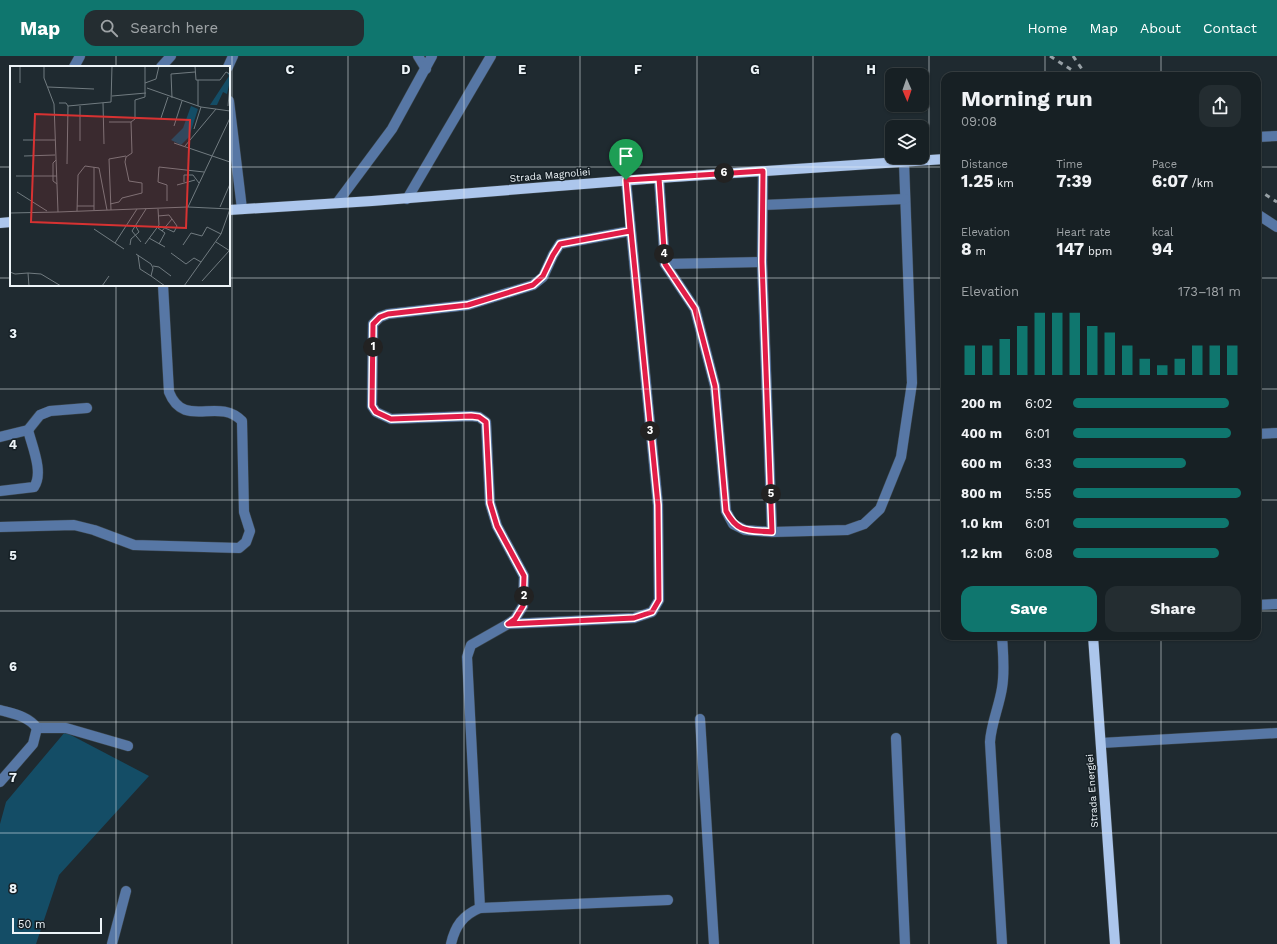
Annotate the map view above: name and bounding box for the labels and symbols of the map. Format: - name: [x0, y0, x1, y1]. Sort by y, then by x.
- text: C: [286, 62, 295, 77]
- text: D: [401, 62, 411, 77]
- text: E: [518, 62, 526, 77]
- text: F: [634, 62, 642, 77]
- text: G: [750, 62, 760, 77]
- text: H: [866, 62, 876, 77]
- inset map: [10, 66, 230, 286]
- north arrow: [885, 68, 929, 112]
- pin: [609, 139, 643, 180]
- pin: 6: [714, 163, 734, 183]
- street label: Strada Magnoliei: [509, 166, 591, 184]
- pin: 4: [654, 244, 674, 264]
- text: 3: [9, 326, 17, 341]
- pin: 1: [363, 337, 383, 357]
- pin: 3: [640, 421, 660, 441]
- text: 4: [9, 437, 18, 452]
- pin: 5: [761, 484, 781, 504]
- text: 5: [9, 548, 17, 563]
- pin: 2: [514, 586, 534, 606]
- text: 6: [9, 659, 17, 674]
- street label: Strada Energiei: [1084, 754, 1100, 828]
- text: 7: [9, 770, 17, 785]
- text: 8: [9, 881, 17, 896]
- scale bar: [12, 916, 102, 935]

